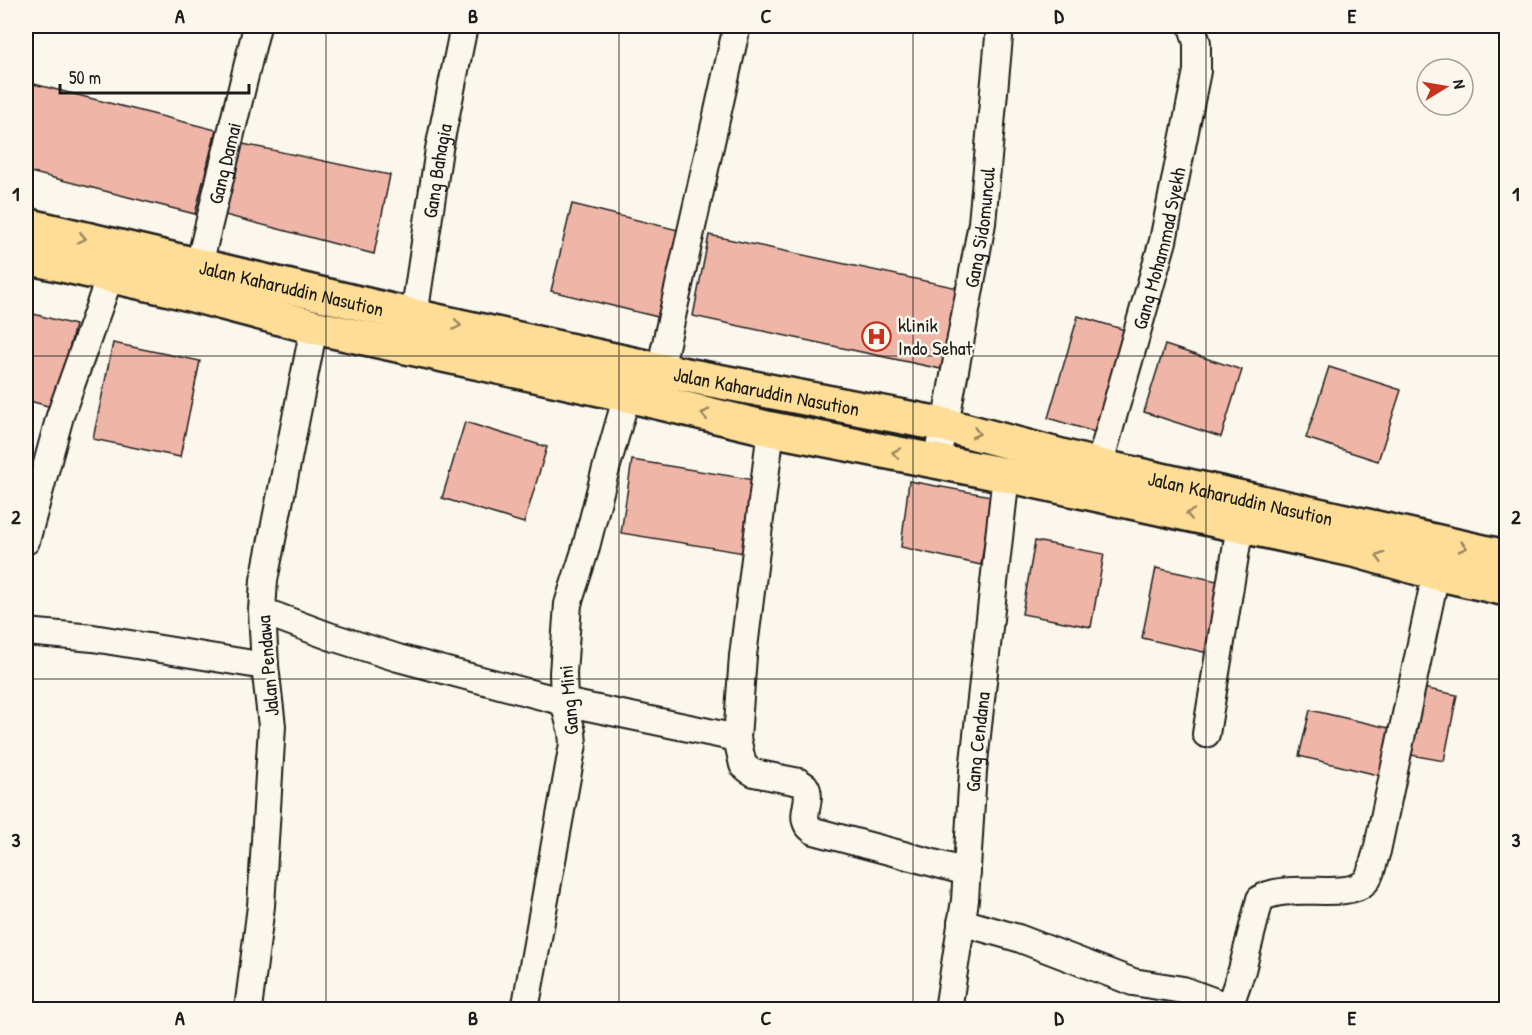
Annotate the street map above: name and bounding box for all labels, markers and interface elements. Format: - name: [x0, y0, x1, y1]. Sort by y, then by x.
- text: A: [175, 2, 185, 29]
- text: B: [468, 2, 478, 29]
- text: C: [761, 2, 772, 29]
- text: D: [1054, 2, 1064, 29]
- text: E: [1348, 2, 1357, 29]
- scale bar: [60, 57, 249, 95]
- north arrow: [1415, 57, 1475, 117]
- text: 50 m: [69, 65, 101, 90]
- text: N: [1448, 78, 1471, 91]
- street label: Gang Damai: [201, 119, 247, 207]
- street label: Gang Bahagia: [415, 121, 457, 220]
- street label: Gang Sidomuncul: [957, 165, 1001, 290]
- street label: Gang Mohammad Syekh: [1125, 165, 1191, 332]
- text: 1: [12, 180, 20, 207]
- text: 1: [1512, 180, 1520, 207]
- one-way arrow: [77, 231, 87, 244]
- street label: Jalan Kaharuddin Nasution: [197, 253, 387, 322]
- place label: klinik Indo Sehat: [898, 311, 974, 361]
- one-way arrow: [451, 318, 461, 331]
- hospital icon: klinik Indo Sehat: [861, 320, 893, 352]
- street label: Jalan Kaharuddin Nasution: [671, 359, 862, 422]
- one-way arrow: [700, 408, 710, 421]
- one-way arrow: [970, 426, 981, 438]
- one-way arrow: [891, 447, 901, 460]
- street label: Jalan Kaharuddin Nasution: [1145, 464, 1336, 531]
- text: 2: [11, 503, 21, 530]
- text: 2: [1511, 503, 1521, 530]
- one-way arrow: [1185, 509, 1195, 522]
- one-way arrow: [1458, 540, 1468, 553]
- one-way arrow: [1375, 552, 1386, 564]
- street label: Jalan Pendawa: [249, 614, 285, 718]
- street label: Gang Mini: [552, 664, 584, 736]
- street label: Gang Cendana: [958, 690, 995, 793]
- text: 3: [12, 826, 21, 853]
- text: 3: [1512, 826, 1521, 853]
- text: A: [175, 1004, 185, 1031]
- text: B: [468, 1004, 478, 1031]
- text: C: [761, 1004, 772, 1031]
- text: D: [1054, 1004, 1064, 1031]
- text: E: [1348, 1004, 1357, 1031]

